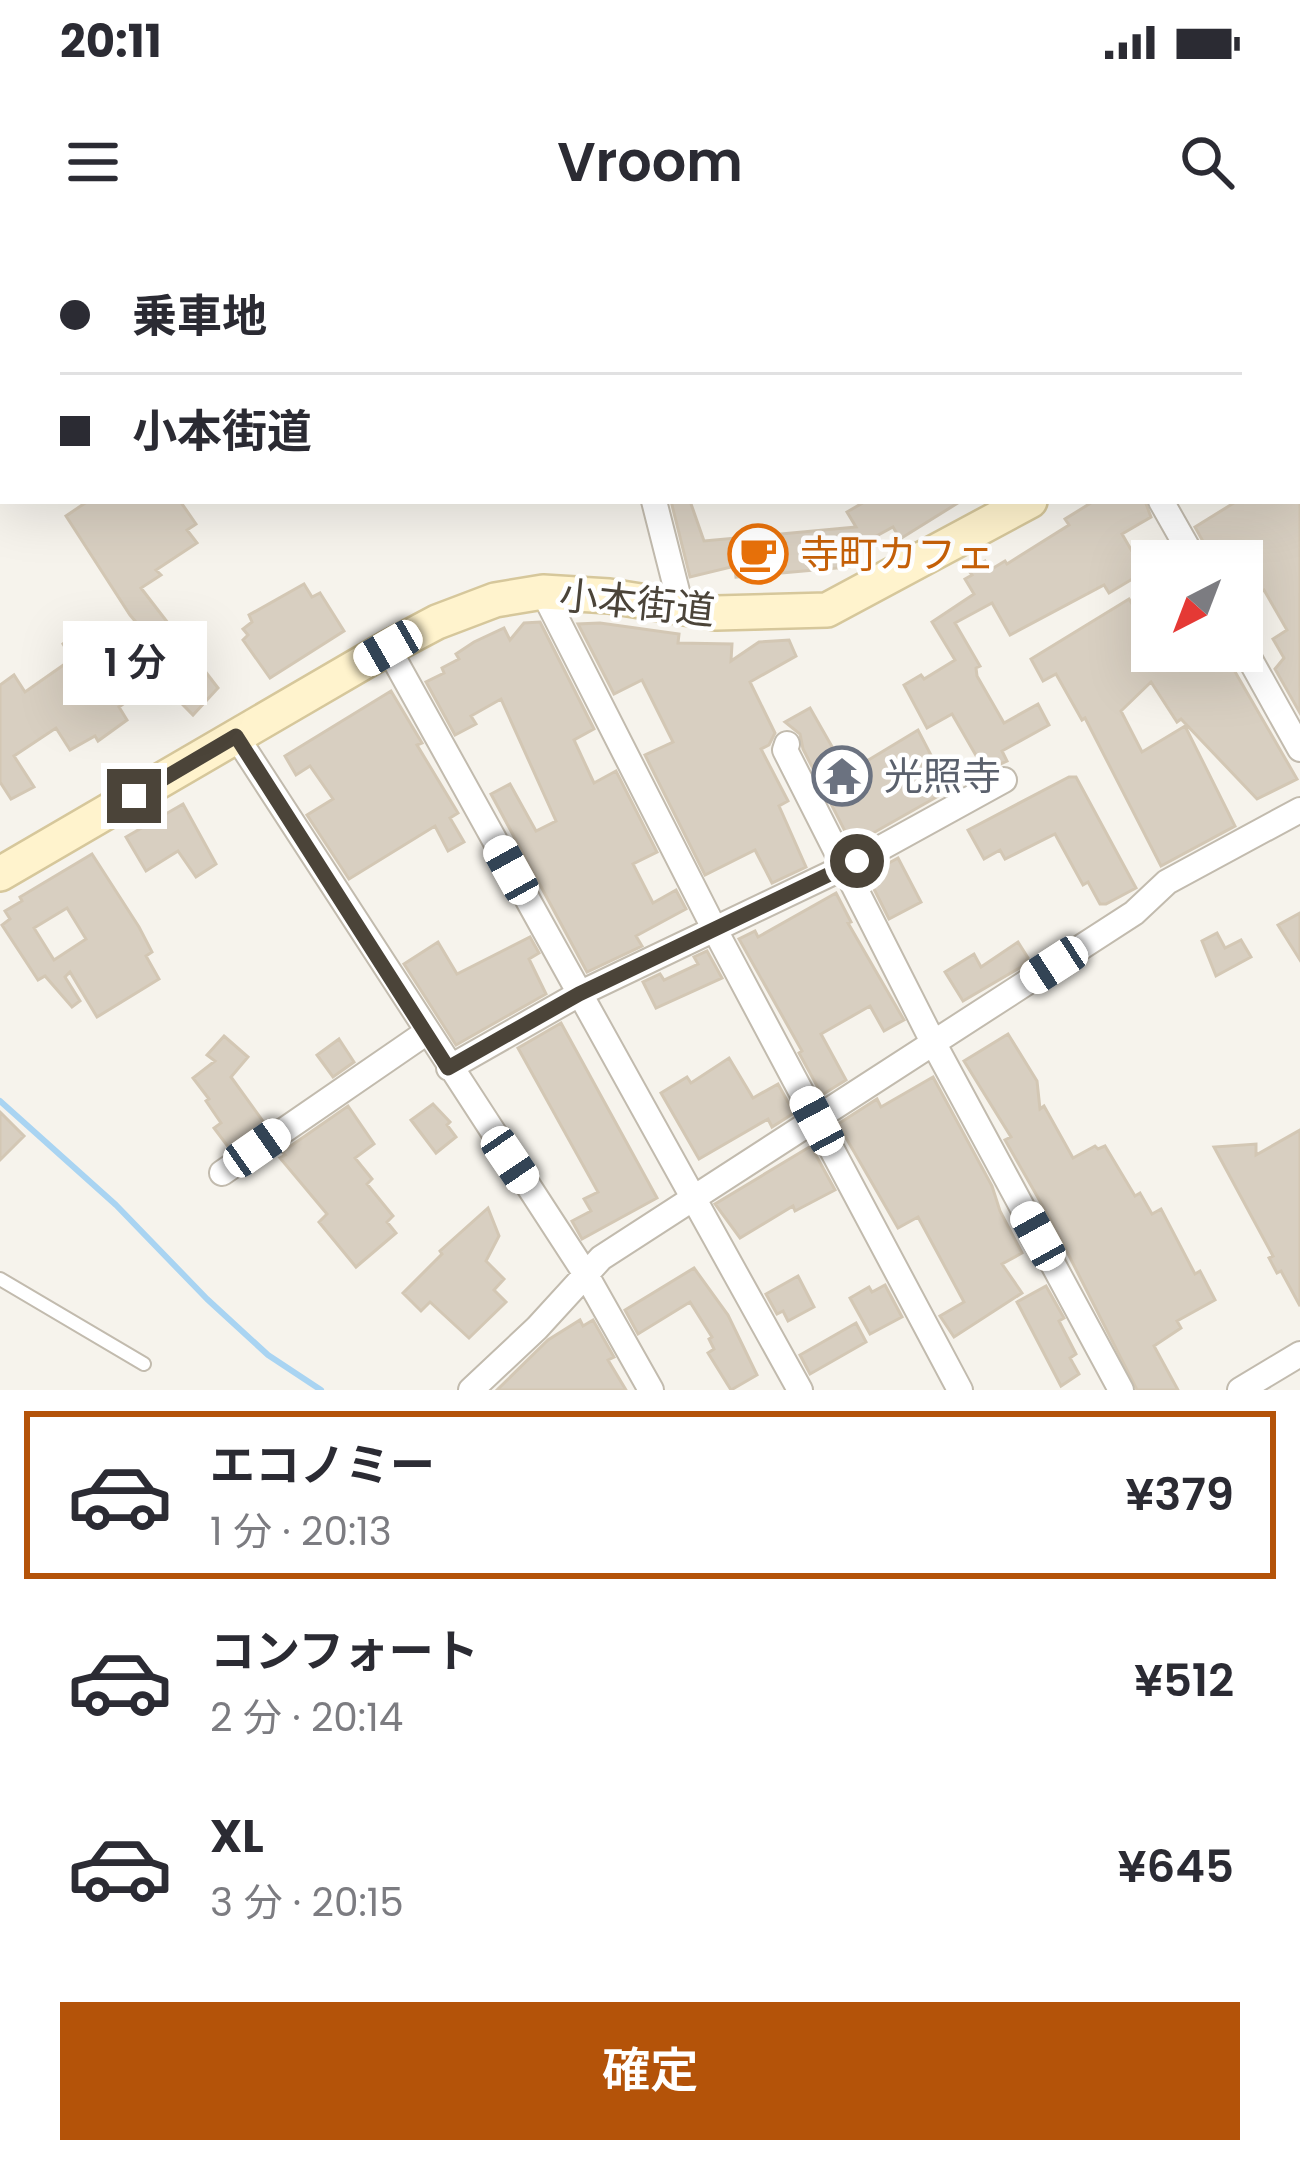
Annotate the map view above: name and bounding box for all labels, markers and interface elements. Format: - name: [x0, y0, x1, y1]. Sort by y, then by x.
- text: 20:11: [60, 10, 162, 73]
- text: Vroom: [557, 124, 743, 200]
- icon: menu: [60, 129, 126, 195]
- icon: search: [1174, 129, 1240, 195]
- text: 乗車地: [132, 285, 267, 348]
- text: 小本街道: [132, 400, 312, 463]
- cafe icon: 寺町カフェ: [727, 523, 789, 585]
- place label: 寺町カフェ: [800, 527, 995, 582]
- north arrow: [1131, 540, 1263, 672]
- map controls: [1131, 540, 1263, 672]
- street label: 小本街道: [557, 567, 717, 639]
- car: [348, 614, 428, 682]
- callout: 1 分: [62, 622, 206, 706]
- text: 1 分: [104, 635, 166, 690]
- temple icon: 光照寺: [811, 745, 873, 807]
- place label: 光照寺: [884, 749, 1001, 804]
- route end: [107, 769, 161, 823]
- car: [478, 830, 544, 910]
- route start: [830, 834, 884, 888]
- car: [1014, 930, 1094, 1000]
- car: [784, 1081, 850, 1161]
- car: [217, 1113, 297, 1183]
- car: [475, 1120, 545, 1200]
- car: [1005, 1196, 1071, 1276]
- text: エコノミー: [210, 1434, 435, 1497]
- icon: car: [66, 1441, 174, 1549]
- text: ¥379: [1126, 1463, 1234, 1526]
- text: 1 分 · 20:13: [210, 1504, 392, 1559]
- text: コンフォート: [210, 1620, 479, 1683]
- icon: car: [66, 1627, 174, 1735]
- text: ¥512: [1134, 1649, 1234, 1712]
- text: 2 分 · 20:14: [210, 1690, 403, 1745]
- text: XL: [210, 1805, 264, 1868]
- icon: car: [66, 1813, 174, 1921]
- text: ¥645: [1118, 1835, 1234, 1898]
- text: 3 分 · 20:15: [210, 1875, 404, 1930]
- button: 確定: [60, 2002, 1240, 2140]

